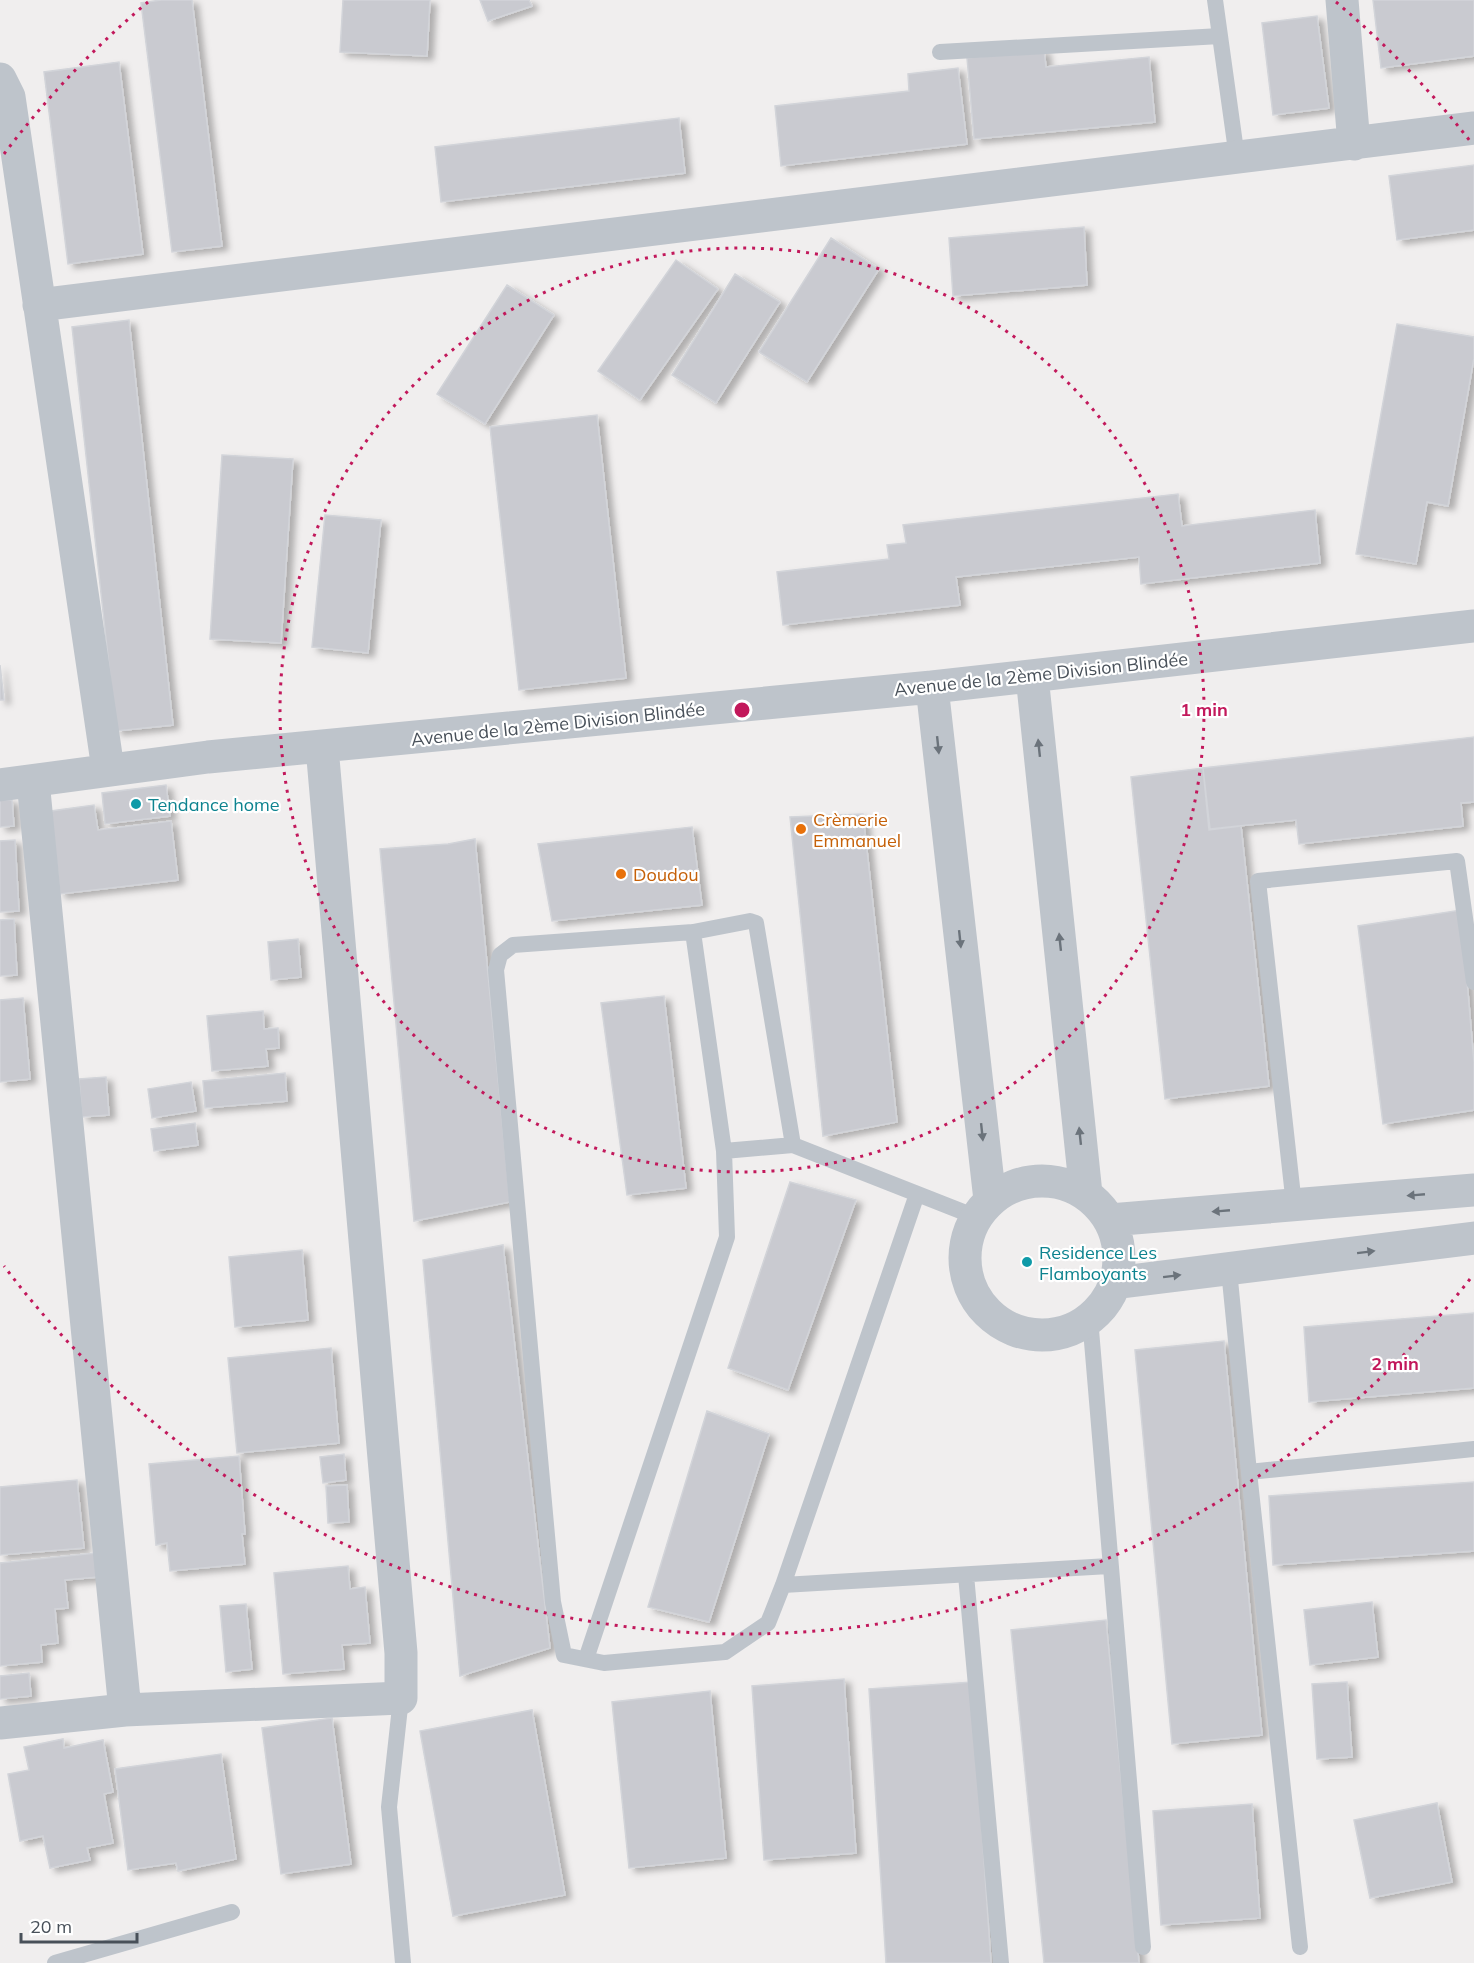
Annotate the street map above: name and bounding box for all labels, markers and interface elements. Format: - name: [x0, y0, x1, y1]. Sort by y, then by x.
- street label: Avenue de la 2ème Division Blindée: [893, 647, 1189, 701]
- street label: Avenue de la 2ème Division Blindée: [410, 697, 706, 751]
- text: 1 min: [1180, 698, 1228, 721]
- centre of rings: [732, 700, 752, 720]
- one-way arrow: [934, 735, 943, 754]
- one-way arrow: [1034, 738, 1044, 757]
- place label: Tendance home: [148, 793, 280, 816]
- marker: Tendance home: [129, 797, 143, 811]
- place label: Crèmerie Emmanuel: [813, 808, 901, 852]
- marker: Crèmerie Emmanuel: [794, 822, 808, 836]
- place label: Doudou: [633, 863, 699, 886]
- marker: Doudou: [614, 867, 628, 881]
- one-way arrow: [956, 929, 965, 948]
- one-way arrow: [1055, 932, 1065, 951]
- one-way arrow: [978, 1123, 987, 1142]
- one-way arrow: [1075, 1126, 1085, 1145]
- one-way arrow: [1406, 1190, 1425, 1200]
- one-way arrow: [1212, 1206, 1231, 1216]
- place label: Residence Les Flamboyants: [1039, 1241, 1157, 1285]
- one-way arrow: [1356, 1247, 1375, 1256]
- marker: Residence Les Flamboyants: [1020, 1255, 1034, 1269]
- one-way arrow: [1163, 1272, 1182, 1281]
- text: 2 min: [1371, 1352, 1419, 1375]
- scale bar: [21, 1906, 136, 1944]
- text: 20 m: [30, 1915, 72, 1938]

